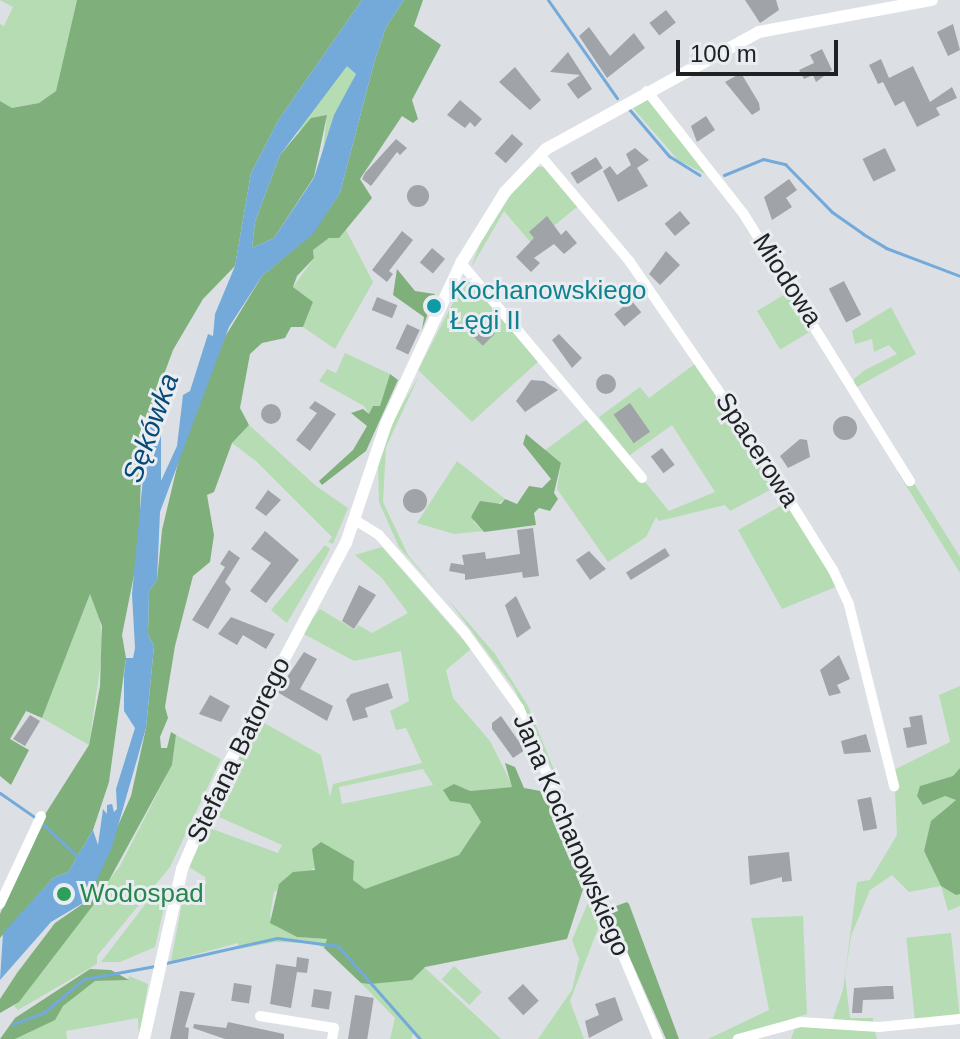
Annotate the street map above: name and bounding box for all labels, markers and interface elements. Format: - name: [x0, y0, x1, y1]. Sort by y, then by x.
- scale bar: [680, 24, 842, 74]
- text: 100 m: [690, 40, 757, 67]
- street label: Miodowa: [746, 228, 828, 332]
- place label: Kochanowskiego Łęgi II: [450, 275, 647, 336]
- marker: Kochanowskiego Łęgi II: [425, 297, 443, 315]
- water label: Sękówka: [116, 369, 186, 487]
- street label: Spacerowa: [708, 387, 806, 513]
- street label: Stefana Batorego: [181, 652, 297, 848]
- street label: Jana Kochanowskiego: [506, 709, 636, 961]
- place label: Wodospad: [80, 878, 204, 910]
- marker: Wodospad: [55, 885, 73, 903]

